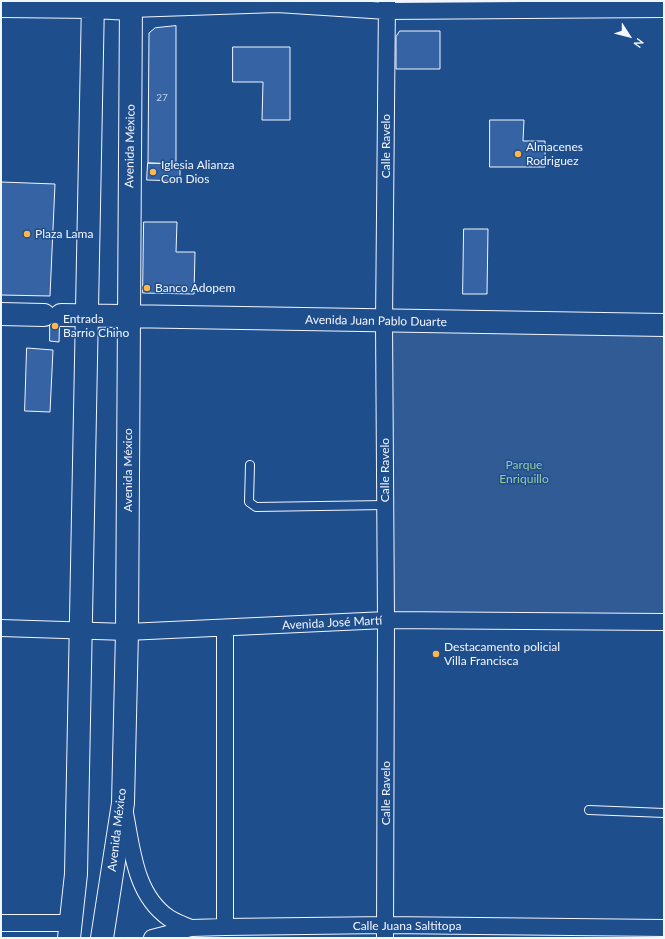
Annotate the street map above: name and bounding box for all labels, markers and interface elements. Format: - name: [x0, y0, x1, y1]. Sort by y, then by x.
- north arrow: [609, 16, 649, 56]
- text: N: [631, 36, 647, 51]
- house number: 27: [156, 92, 168, 104]
- street label: Avenida México: [122, 104, 138, 188]
- street label: Calle Ravelo: [379, 114, 393, 178]
- place label: Almacenes Rodriguez: [526, 140, 583, 168]
- marker: Almacenes Rodriguez: [513, 149, 523, 159]
- place label: Iglesia Alianza Con Dios: [161, 158, 235, 186]
- marker: Iglesia Alianza Con Dios: [148, 167, 158, 177]
- place label: Plaza Lama: [35, 227, 93, 241]
- marker: Plaza Lama: [22, 229, 32, 239]
- place label: Banco Adopem: [155, 281, 235, 295]
- marker: Banco Adopem: [142, 283, 152, 293]
- place label: Entrada Barrio Chino: [63, 312, 129, 340]
- street label: Avenida Juan Pablo Duarte: [305, 313, 447, 329]
- marker: Entrada Barrio Chino: [50, 321, 60, 331]
- street label: Avenida México: [121, 428, 135, 512]
- street label: Calle Ravelo: [378, 438, 392, 502]
- park label: Parque Enriquillo: [499, 458, 549, 486]
- street label: Avenida José Martí: [282, 613, 382, 633]
- place label: Destacamento policial Villa Francisca: [444, 640, 560, 668]
- marker: Destacamento policial Villa Francisca: [431, 649, 441, 659]
- street label: Calle Ravelo: [379, 761, 393, 825]
- street label: Avenida México: [105, 788, 129, 872]
- street label: Calle Juana Saltitopa: [353, 919, 461, 933]

